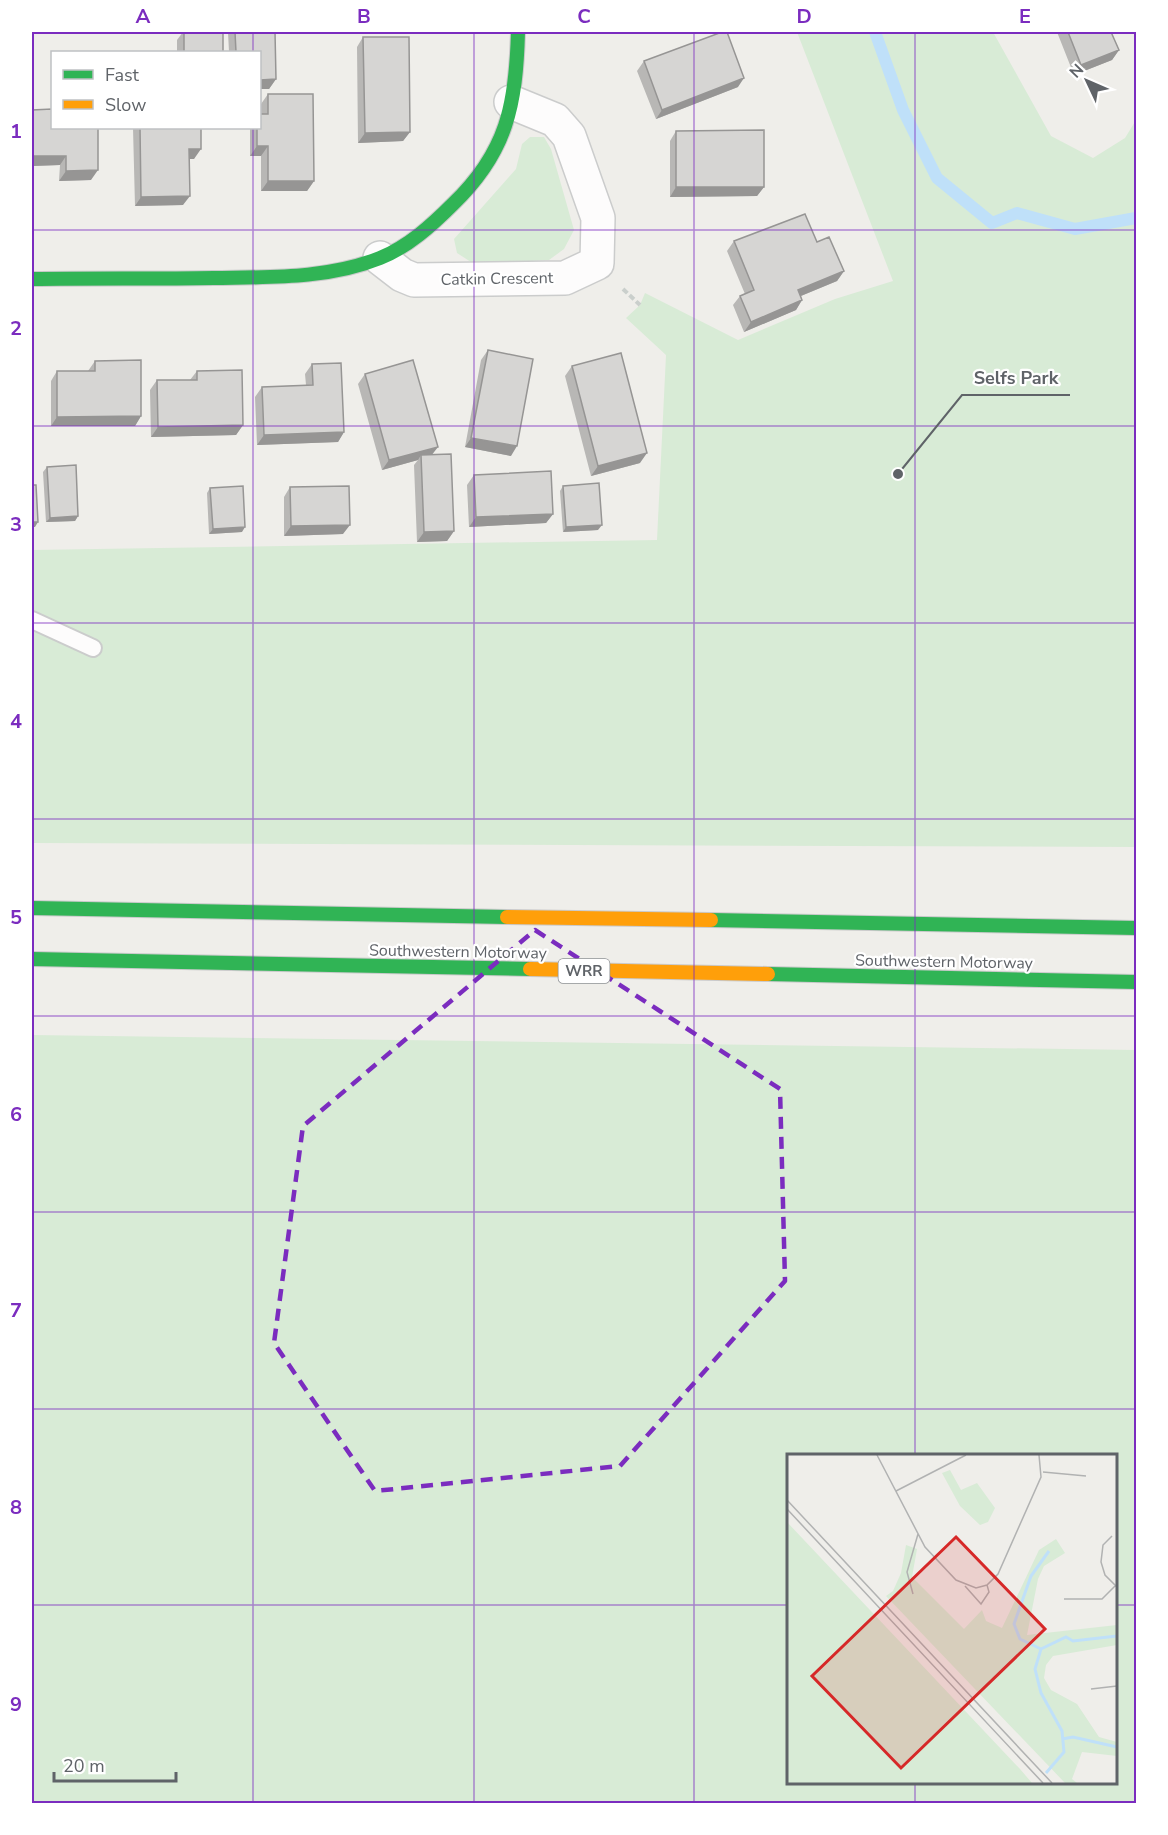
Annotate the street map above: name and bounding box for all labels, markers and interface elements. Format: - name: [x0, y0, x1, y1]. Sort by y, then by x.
- text: A: [136, 3, 151, 30]
- text: B: [357, 3, 371, 30]
- text: C: [577, 3, 591, 30]
- text: D: [796, 3, 812, 30]
- text: E: [1019, 3, 1031, 30]
- legend: [51, 51, 261, 129]
- north arrow: [1057, 51, 1117, 111]
- text: N: [1065, 59, 1089, 83]
- text: Fast: [105, 63, 140, 87]
- text: Slow: [105, 93, 146, 117]
- text: 1: [10, 118, 22, 145]
- street label: Catkin Crescent: [441, 267, 554, 291]
- text: 2: [10, 315, 22, 342]
- callout: Selfs Park: [962, 359, 1070, 395]
- text: Selfs Park: [974, 366, 1059, 390]
- text: 3: [10, 511, 22, 538]
- text: 4: [10, 708, 22, 735]
- text: 5: [10, 904, 22, 931]
- street label: Southwestern Motorway: [369, 939, 548, 965]
- street label: Southwestern Motorway: [855, 949, 1034, 975]
- road number: WRR: [558, 959, 610, 983]
- text: 6: [10, 1101, 22, 1128]
- text: 7: [10, 1297, 22, 1324]
- inset map: [787, 1454, 1117, 1784]
- text: 8: [10, 1494, 22, 1521]
- text: 9: [10, 1691, 22, 1718]
- scale bar: [54, 1745, 176, 1783]
- text: 20 m: [63, 1754, 105, 1778]

